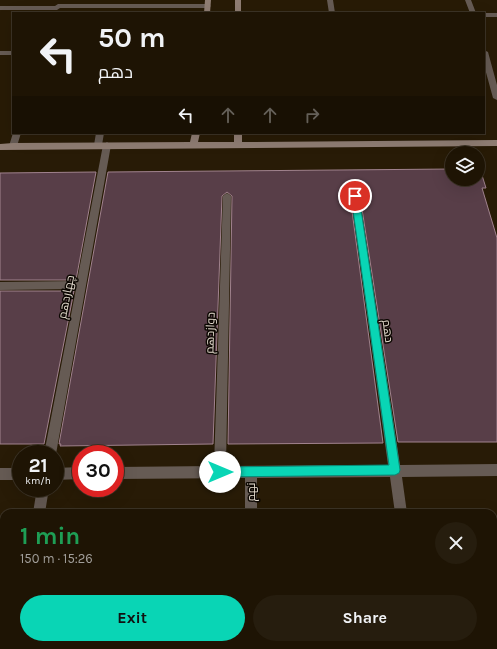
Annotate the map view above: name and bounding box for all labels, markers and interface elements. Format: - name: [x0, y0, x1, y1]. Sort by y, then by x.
- text: 50 m: [98, 21, 166, 54]
- icon: left: [32, 28, 84, 80]
- text: دهم: [98, 61, 133, 83]
- icon: left: [175, 104, 197, 126]
- icon: ahead: [217, 104, 239, 126]
- icon: ahead: [259, 104, 281, 126]
- icon: right: [301, 104, 323, 126]
- map controls: [445, 146, 485, 186]
- button: layers: [445, 146, 485, 186]
- pin: [338, 179, 372, 213]
- icon: arrive: [344, 185, 366, 207]
- street label: چهاردهم: [55, 274, 79, 321]
- street label: دوازدهم: [202, 312, 219, 354]
- street label: دهم: [378, 319, 397, 344]
- speed limit sign: 30: [72, 445, 124, 497]
- position arrow: [199, 451, 241, 493]
- text: 21: [28, 454, 48, 477]
- text: km/h: [25, 475, 51, 487]
- street label: نهم: [244, 482, 259, 502]
- text: 1 min: [20, 522, 80, 550]
- button: close: [435, 522, 477, 564]
- text: 150 m · 15:26: [20, 551, 93, 566]
- button: Exit: [20, 595, 245, 641]
- button: Share: [253, 595, 477, 641]

